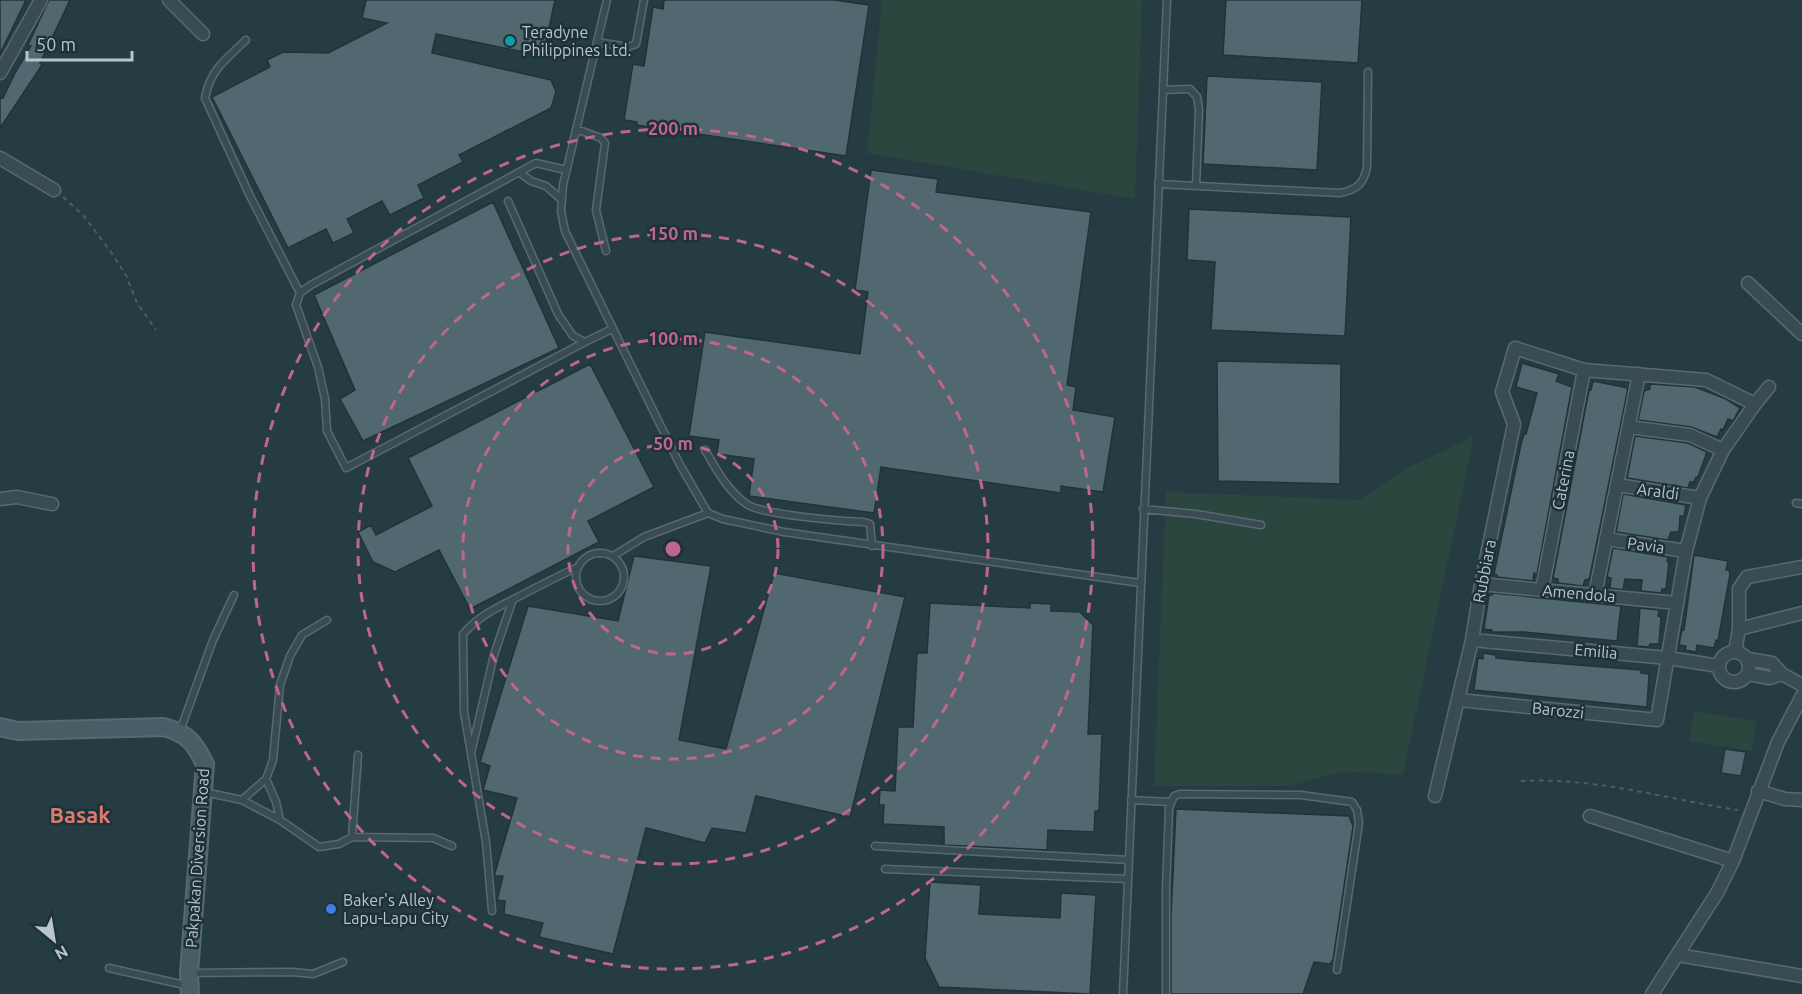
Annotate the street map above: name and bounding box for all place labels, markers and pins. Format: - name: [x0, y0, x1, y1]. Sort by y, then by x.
- place label: Teradyne Philippines Ltd.: [522, 23, 632, 59]
- marker: Teradyne Philippines Ltd.: [503, 34, 517, 48]
- centre of rings: [663, 539, 683, 559]
- place label: Baker's Alley Lapu-Lapu City: [343, 891, 449, 927]
- marker: Baker's Alley Lapu-Lapu City: [324, 902, 338, 916]

